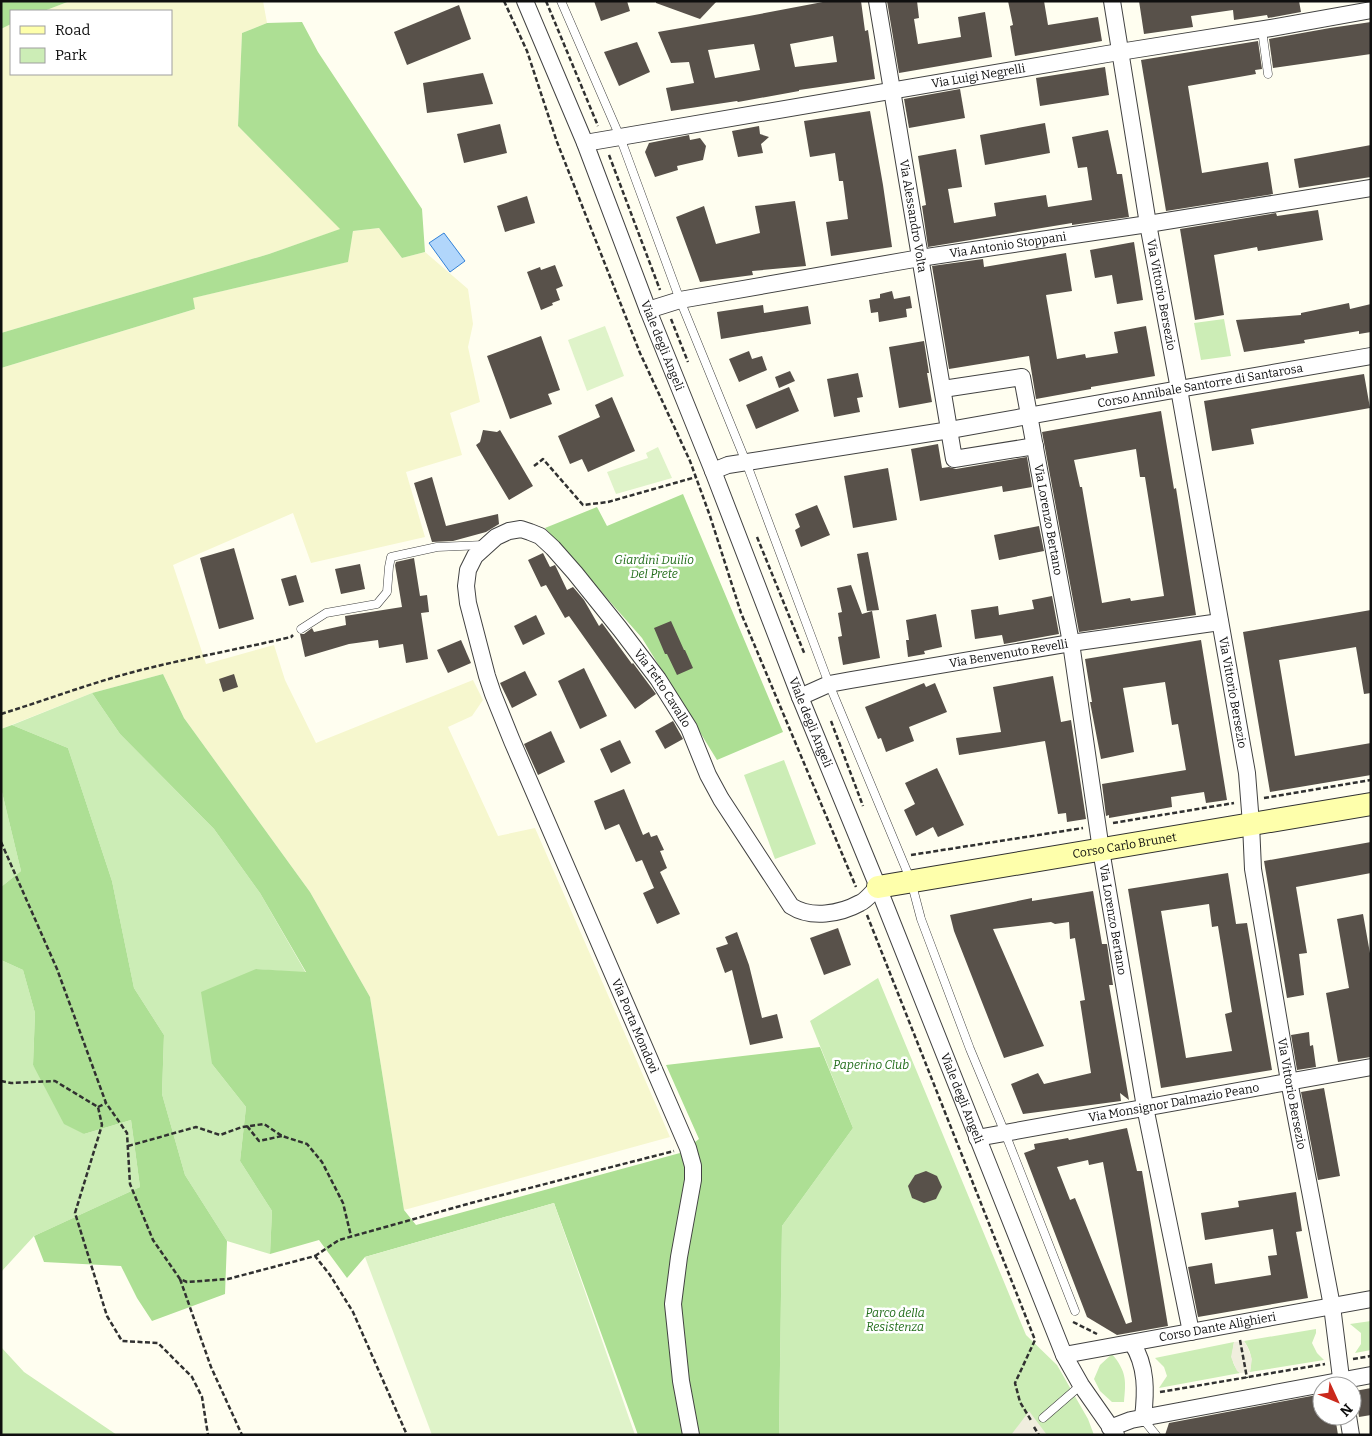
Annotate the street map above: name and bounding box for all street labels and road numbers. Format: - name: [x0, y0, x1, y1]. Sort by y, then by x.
- street label: Via Luigi Negrelli: [930, 61, 1027, 91]
- street label: Via Alessandro Volta: [897, 158, 930, 274]
- street label: Via Antonio Stoppani: [949, 229, 1068, 261]
- street label: Via Vittorio Bersezio: [1144, 238, 1179, 352]
- street label: Viale degli Angeli: [638, 298, 687, 393]
- street label: Corso Annibale Santorre di Santarosa: [1096, 361, 1304, 410]
- street label: Via Lorenzo Bertano: [1031, 463, 1065, 576]
- street label: Via Vittorio Bersezio: [1216, 636, 1250, 749]
- street label: Via Benvenuto Revelli: [948, 637, 1069, 670]
- street label: Via Tetto Cavallo: [631, 647, 694, 730]
- street label: Viale degli Angeli: [786, 675, 835, 770]
- street label: Corso Carlo Brunet: [1071, 830, 1178, 861]
- street label: Via Lorenzo Bertano: [1096, 863, 1129, 976]
- street label: Via Porta Mondovì: [609, 977, 661, 1076]
- street label: Via Vittorio Bersezio: [1275, 1037, 1309, 1151]
- street label: Viale degli Angeli: [938, 1051, 986, 1146]
- street label: Via Monsignor Dalmazio Peano: [1087, 1080, 1260, 1125]
- street label: Corso Dante Alighieri: [1158, 1309, 1277, 1345]

